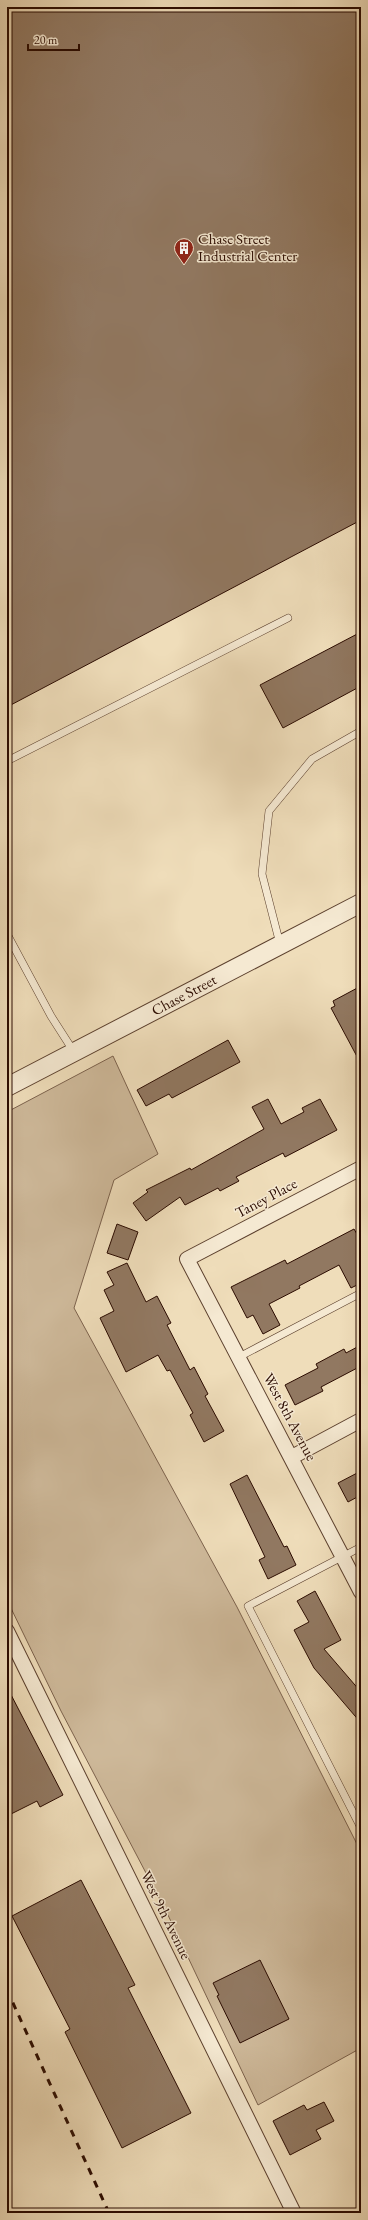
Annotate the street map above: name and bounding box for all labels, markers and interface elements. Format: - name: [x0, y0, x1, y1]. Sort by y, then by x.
- scale bar: [28, 26, 79, 52]
- text: 20 m: [34, 32, 58, 48]
- place label: Chase Street Industrial Center: [198, 229, 297, 265]
- building icon: Chase Street Industrial Center: [173, 237, 195, 265]
- street label: Chase Street: [148, 969, 220, 1020]
- street label: Taney Place: [232, 1173, 300, 1222]
- street label: West 8th Avenue: [259, 1370, 322, 1464]
- street label: West 9th Avenue: [137, 1867, 196, 1962]

